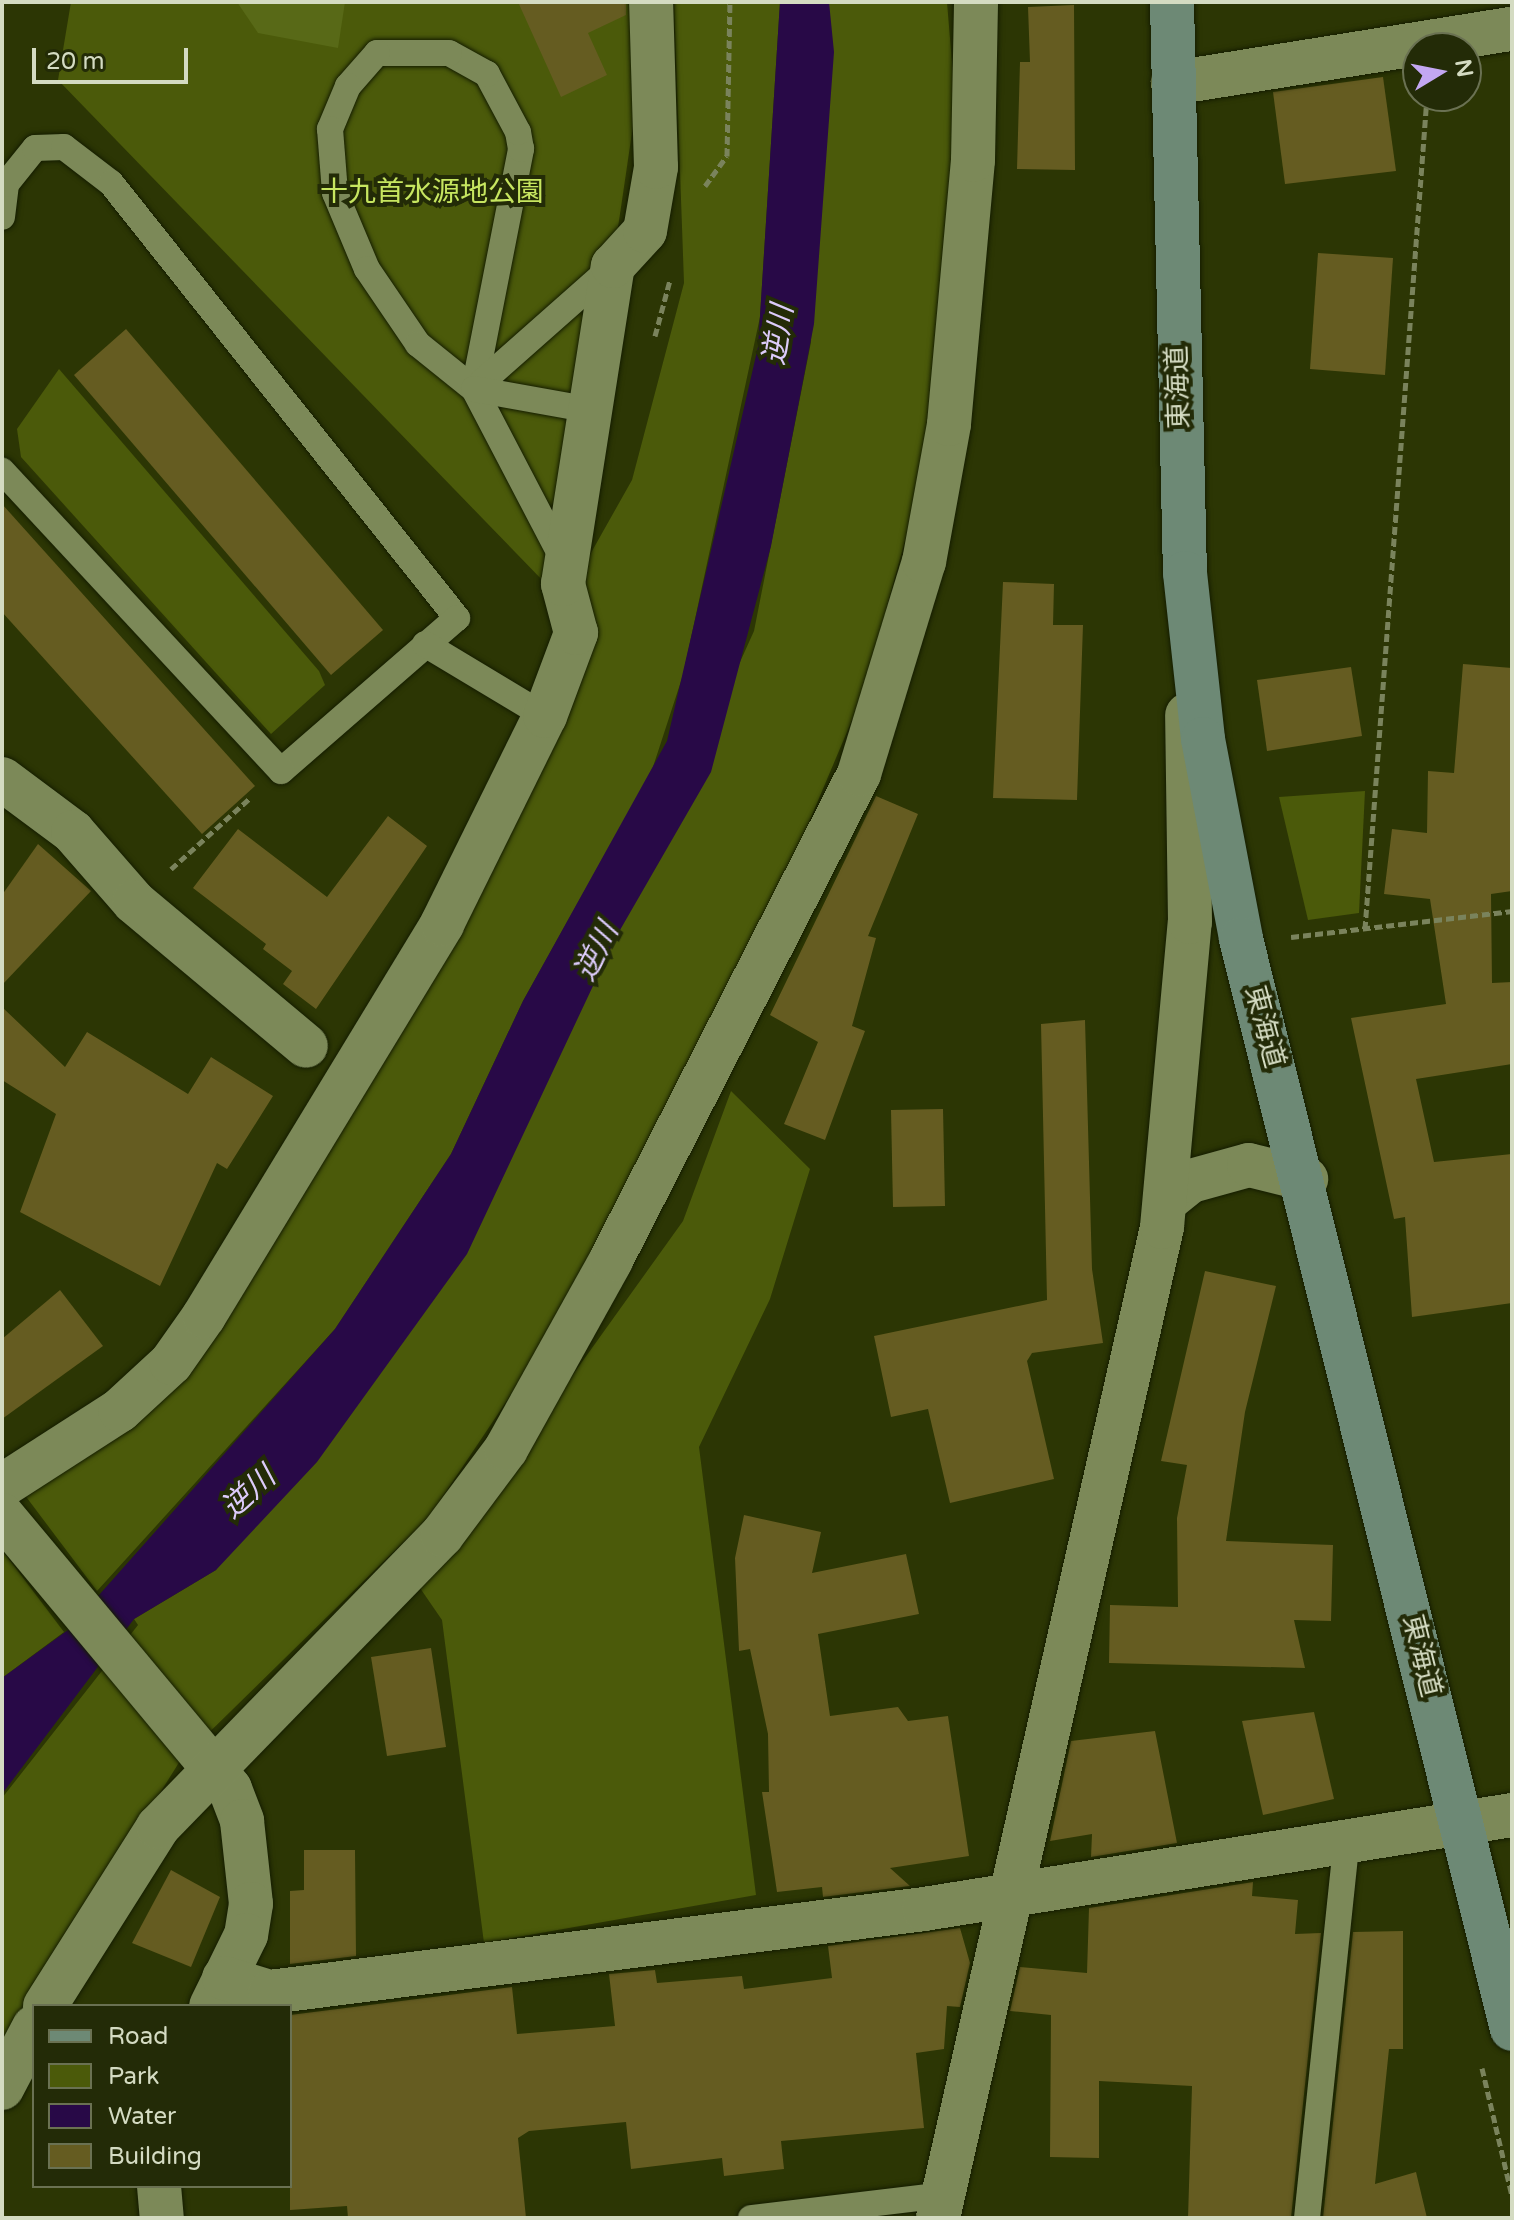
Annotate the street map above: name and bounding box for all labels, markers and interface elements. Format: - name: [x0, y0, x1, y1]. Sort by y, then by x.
- scale bar: [36, 32, 192, 82]
- north arrow: [1402, 32, 1482, 112]
- text: 20 m: [46, 47, 104, 76]
- text: N: [1449, 57, 1478, 79]
- park label: 十九首水源地公園: [320, 175, 544, 209]
- water label: 逆川: [757, 303, 801, 367]
- street label: 東海道: [1160, 344, 1196, 430]
- water label: 逆川: [567, 917, 627, 987]
- street label: 東海道: [1238, 982, 1292, 1072]
- water label: 逆川: [215, 1460, 283, 1526]
- street label: 東海道: [1396, 1611, 1448, 1701]
- legend: [32, 2004, 292, 2188]
- text: Road: [108, 2022, 168, 2051]
- text: Park: [108, 2062, 159, 2091]
- text: Water: [108, 2102, 176, 2131]
- text: Building: [108, 2142, 202, 2171]

